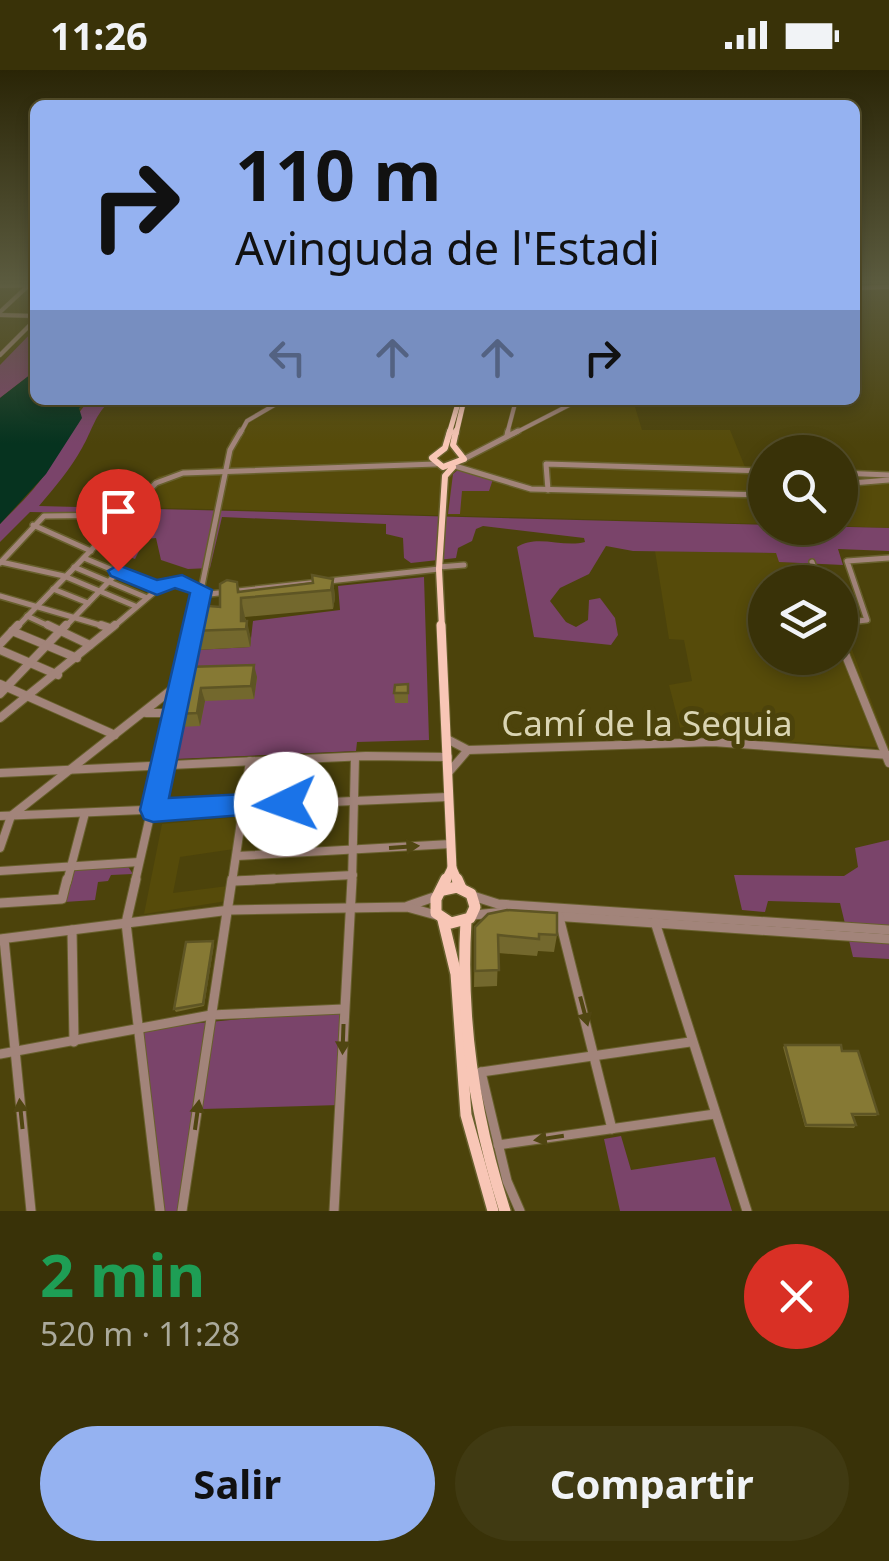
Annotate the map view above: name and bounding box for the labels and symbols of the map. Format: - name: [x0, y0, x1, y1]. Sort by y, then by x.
- pin: [76, 469, 161, 572]
- street label: Camí de la Sequia: [501, 699, 793, 746]
- position arrow: [234, 752, 338, 856]
- one-way arrow: [389, 839, 421, 855]
- one-way arrow: [577, 996, 593, 1027]
- one-way arrow: [335, 1024, 351, 1055]
- one-way arrow: [13, 1098, 29, 1129]
- one-way arrow: [190, 1098, 206, 1130]
- one-way arrow: [533, 1131, 564, 1147]

